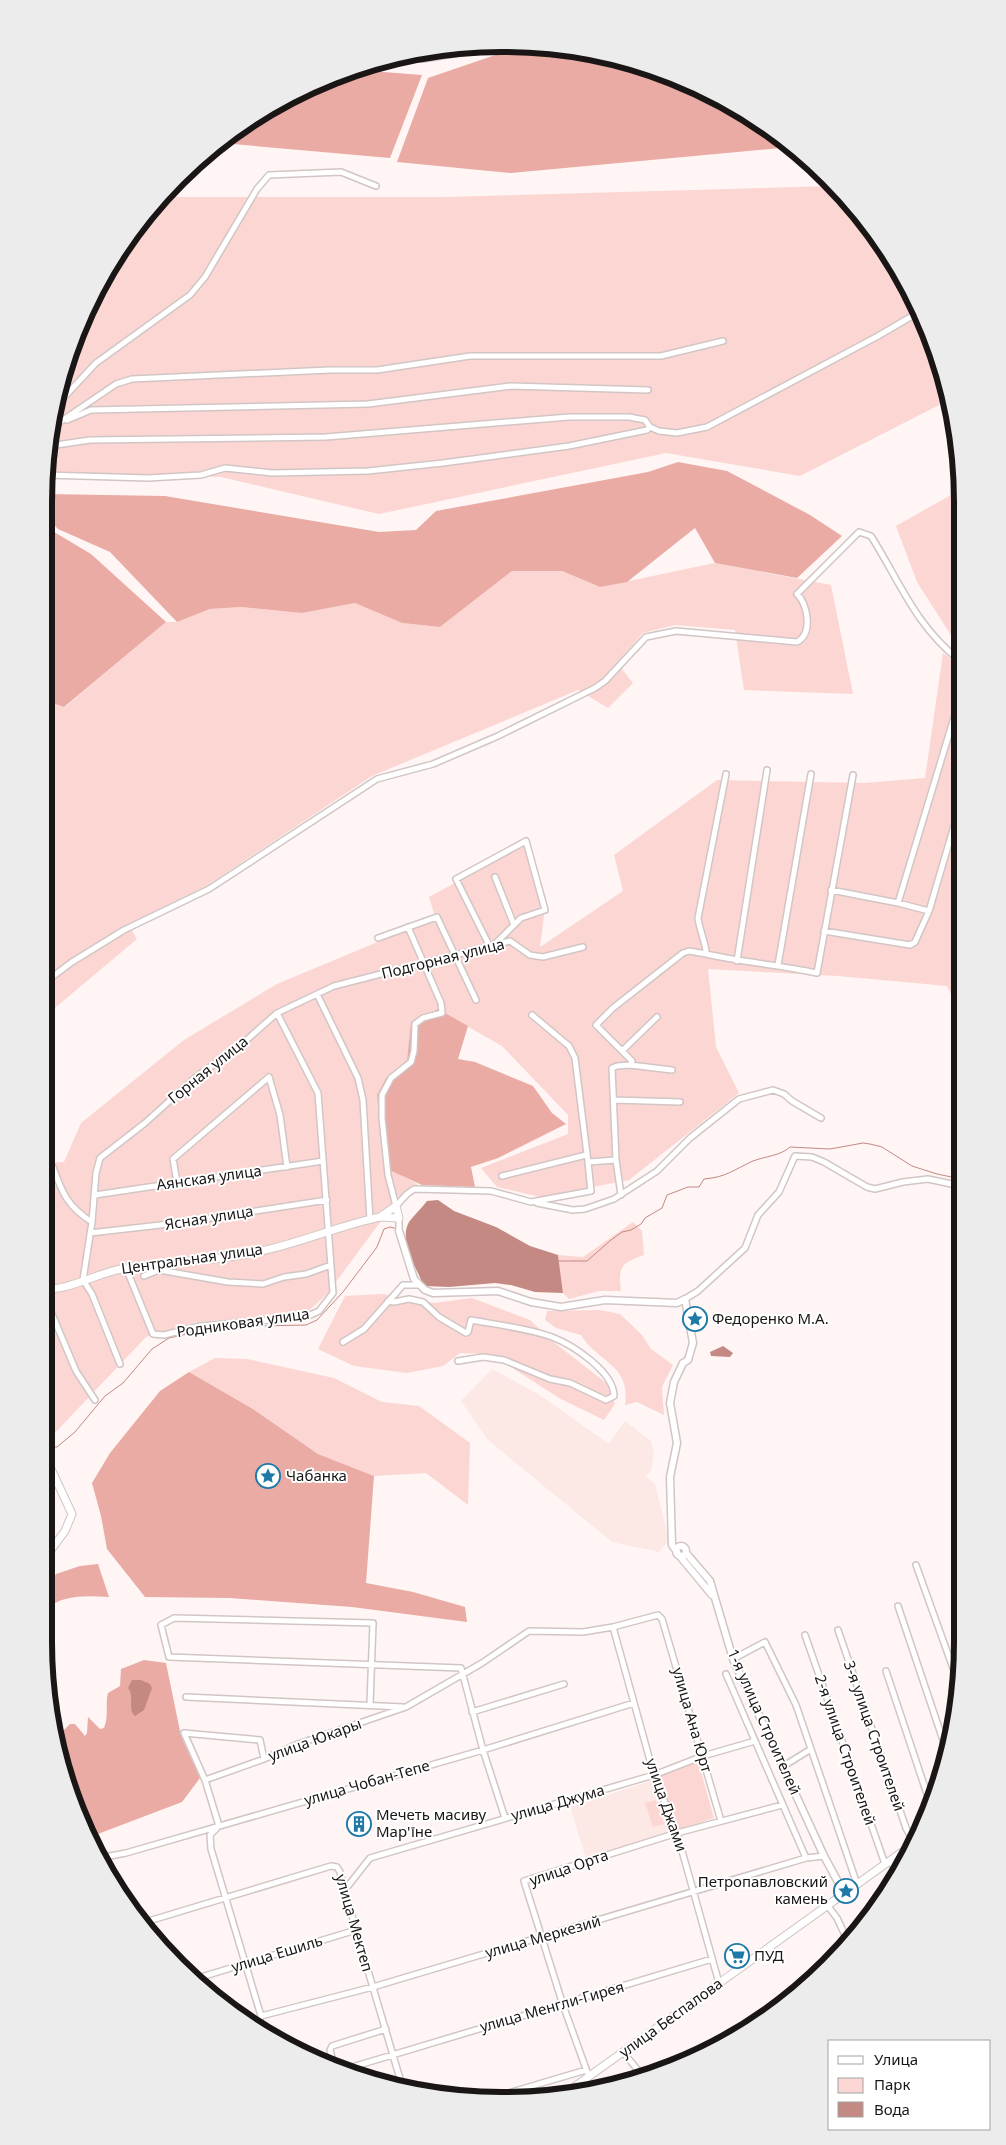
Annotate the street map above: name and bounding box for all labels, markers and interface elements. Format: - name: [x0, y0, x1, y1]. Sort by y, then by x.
- street label: Подгорная улица: [379, 933, 506, 983]
- street label: Горная улица: [163, 1031, 252, 1108]
- street label: Аянская улица: [155, 1160, 263, 1194]
- street label: Ясная улица: [163, 1200, 255, 1234]
- street label: Центральная улица: [120, 1238, 264, 1278]
- street label: Родниковая улица: [175, 1303, 310, 1341]
- place icon: Федоренко М.А.: [682, 1306, 708, 1332]
- place label: Федоренко М.А.: [712, 1308, 829, 1328]
- place icon: Чабанка: [255, 1463, 281, 1489]
- place label: Чабанка: [286, 1465, 347, 1485]
- street label: 1-я улица Строителей: [724, 1645, 806, 1798]
- street label: 3-я улица Строителей: [840, 1658, 910, 1814]
- street label: улица Ана Юрт: [668, 1665, 718, 1775]
- street label: 2-я улица Строителей: [811, 1672, 881, 1828]
- street label: улица Юкары: [265, 1713, 364, 1765]
- street label: улица Чобан-Тепе: [302, 1755, 432, 1810]
- street label: улица Джами: [642, 1755, 692, 1854]
- street label: улица Джума: [509, 1779, 607, 1825]
- place label: Мечеть масиву Мар'їне: [376, 1804, 487, 1841]
- building icon: Мечеть масиву Мар'їне: [346, 1811, 372, 1837]
- street label: улица Орта: [527, 1844, 611, 1890]
- place label: Петропавловский камень: [698, 1871, 828, 1908]
- street label: улица Мектеп: [332, 1872, 378, 1974]
- place icon: Петропавловский камень: [833, 1878, 859, 1904]
- street label: улица Меркезий: [483, 1910, 603, 1962]
- street label: улица Ешиль: [229, 1930, 325, 1976]
- supermarket icon: ПУД: [724, 1943, 750, 1969]
- place label: ПУД: [754, 1945, 784, 1965]
- street label: улица Беспалова: [615, 1973, 726, 2062]
- street label: улица Менгли-Гирея: [477, 1976, 626, 2036]
- legend: [828, 2040, 991, 2130]
- text: Улица: [874, 2049, 918, 2069]
- text: Парк: [874, 2074, 910, 2094]
- text: Вода: [874, 2099, 910, 2119]

